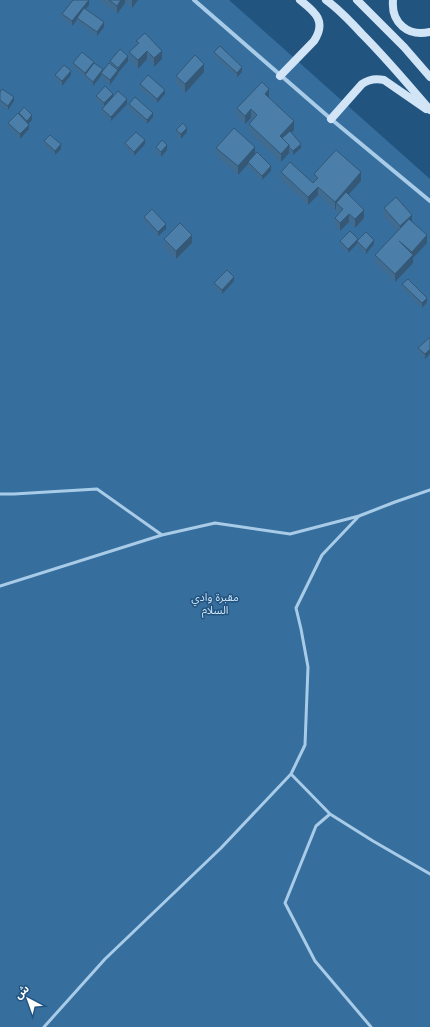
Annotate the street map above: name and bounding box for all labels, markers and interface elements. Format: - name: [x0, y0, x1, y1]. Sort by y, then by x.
- park label: مقبرة وادي السلام: [191, 590, 239, 618]
- north arrow: [8, 979, 48, 1019]
- text: ش: [11, 981, 32, 1002]

